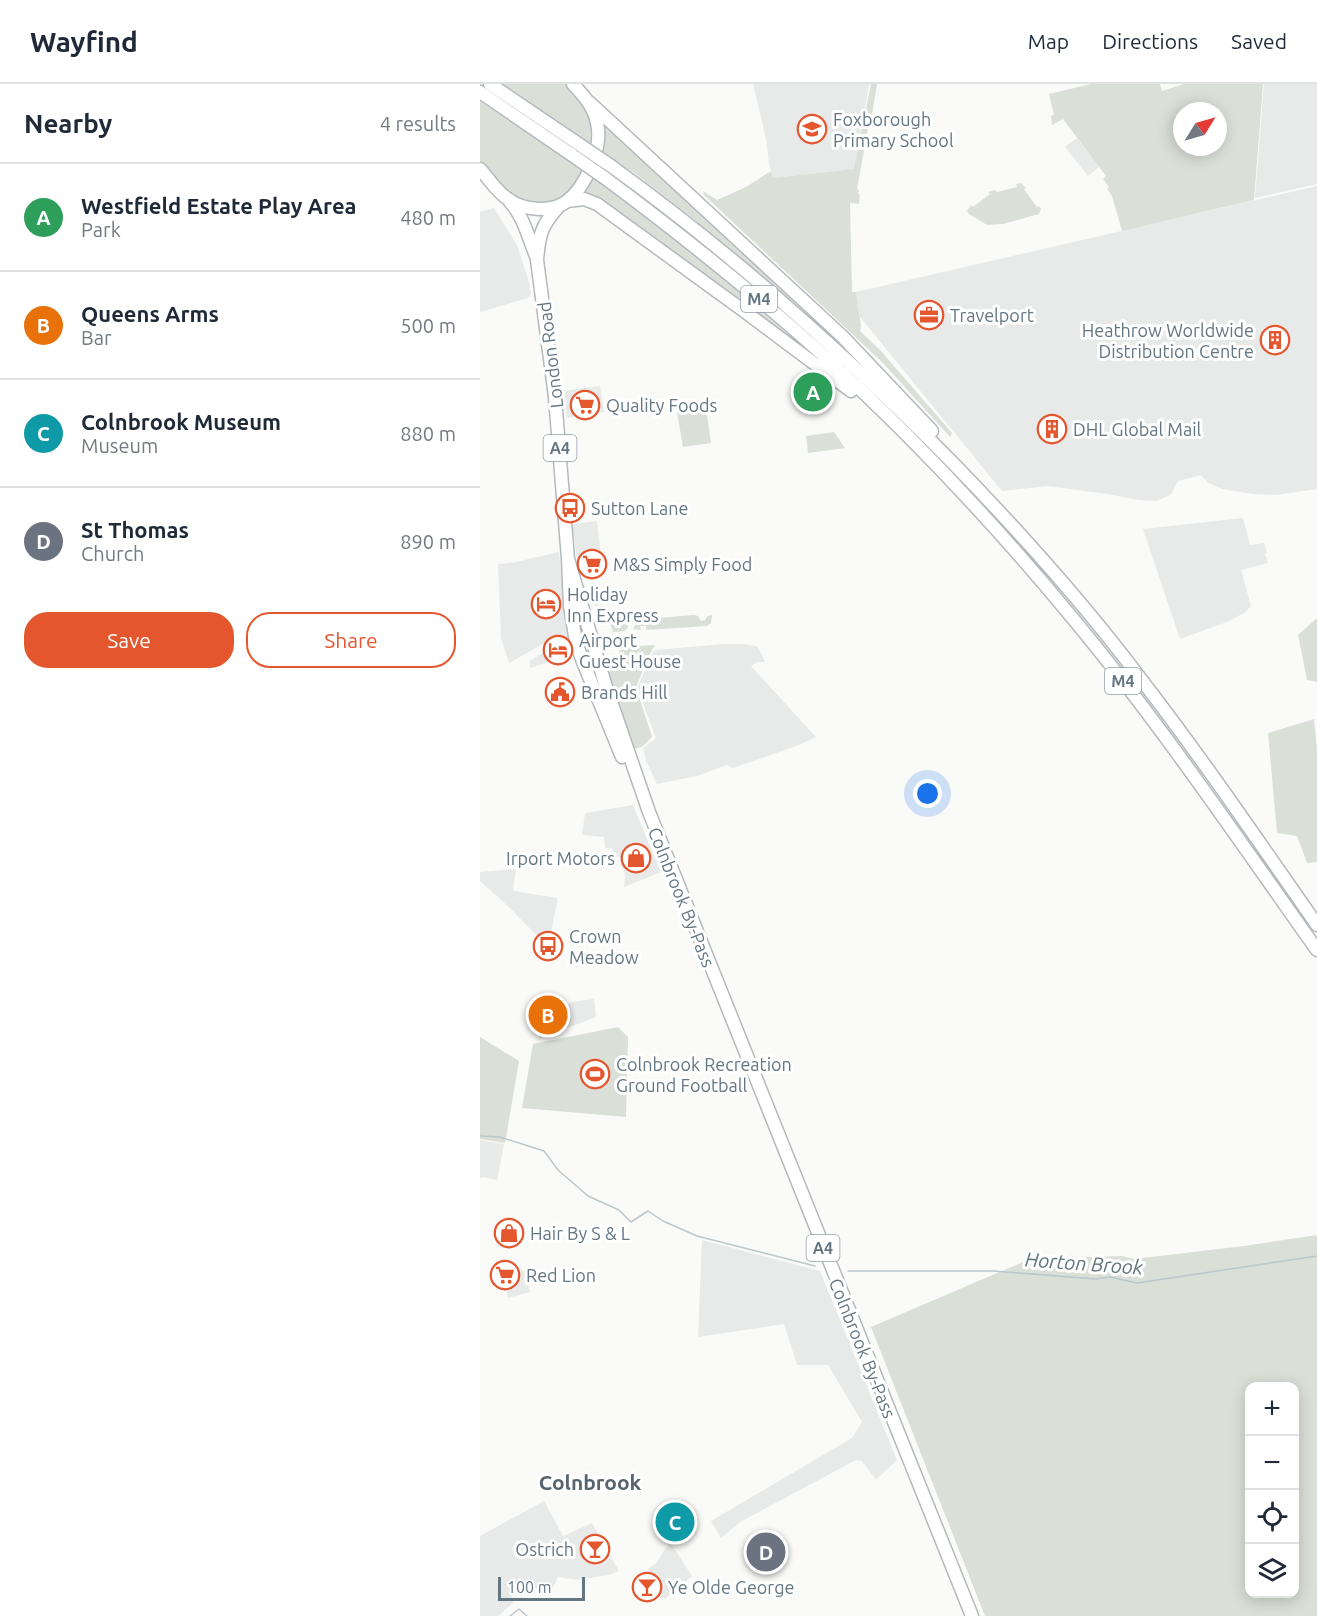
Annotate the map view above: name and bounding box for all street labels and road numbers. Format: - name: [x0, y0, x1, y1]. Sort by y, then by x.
- road number: M4: [741, 286, 777, 312]
- street label: London Road: [534, 301, 566, 409]
- road number: A4: [544, 435, 577, 461]
- road number: M4: [1105, 668, 1141, 694]
- street label: Colnbrook By-Pass: [645, 824, 719, 970]
- road number: A4: [806, 1235, 840, 1261]
- street label: Colnbrook By-Pass: [826, 1275, 900, 1421]

